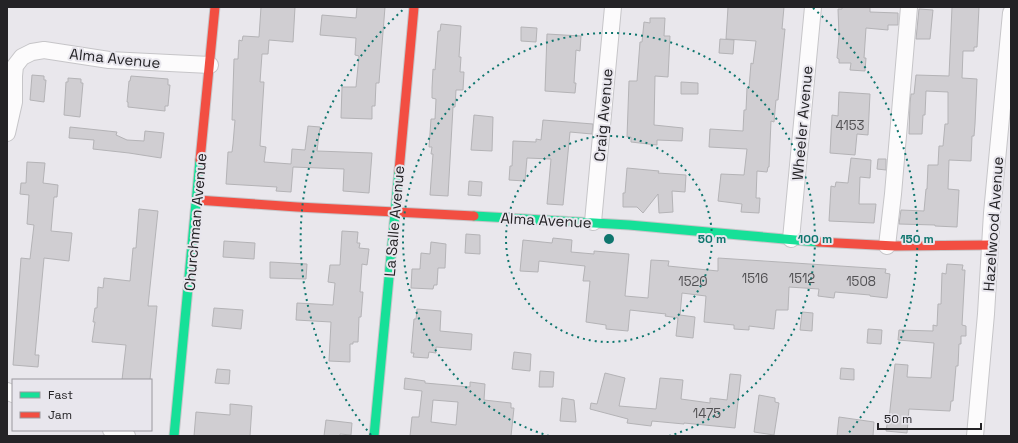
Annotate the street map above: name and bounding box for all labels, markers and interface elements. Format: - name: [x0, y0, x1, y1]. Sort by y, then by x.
- street label: Alma Avenue: [69, 44, 161, 72]
- street label: Wheeler Avenue: [788, 65, 816, 181]
- street label: Craig Avenue: [589, 67, 617, 162]
- house number: 4153: [836, 117, 865, 134]
- street label: Churchman Avenue: [179, 152, 211, 292]
- street label: Hazelwood Avenue: [979, 156, 1007, 292]
- street label: La Salle Avenue: [380, 165, 408, 277]
- street label: Alma Avenue: [500, 208, 592, 232]
- text: 50 m: [698, 231, 726, 247]
- text: 100 m: [798, 231, 832, 247]
- text: 150 m: [900, 231, 934, 247]
- centre of rings: [602, 232, 616, 246]
- house number: 1516: [742, 270, 768, 287]
- house number: 1512: [789, 270, 815, 287]
- house number: 1520: [678, 273, 708, 290]
- house number: 1508: [846, 273, 876, 290]
- legend: [12, 379, 152, 431]
- text: Fast: [48, 387, 73, 403]
- house number: 1475: [693, 405, 721, 422]
- scale bar: [878, 405, 981, 431]
- text: Jam: [48, 407, 72, 423]
- text: 50 m: [884, 411, 912, 427]

